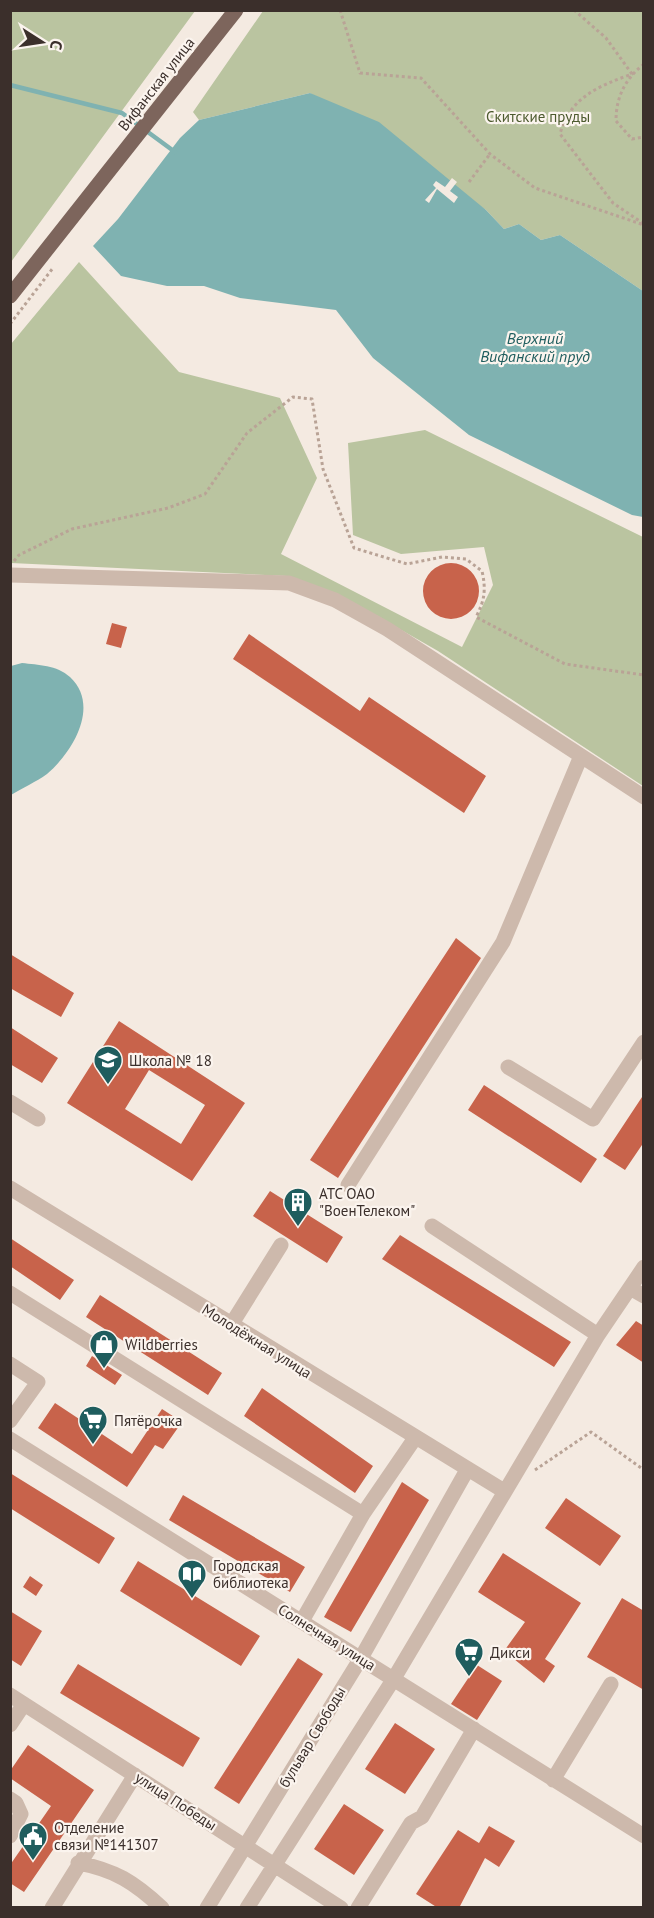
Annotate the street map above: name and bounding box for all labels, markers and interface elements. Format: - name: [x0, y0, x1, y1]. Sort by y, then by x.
- north arrow: [12, 12, 72, 72]
- street label: Вифанская улица: [114, 33, 198, 135]
- text: С: [46, 39, 67, 52]
- park label: Скитские пруды: [486, 107, 590, 126]
- water label: Верхний Вифанский пруд: [480, 328, 590, 366]
- school or university icon: Школа № 18: [92, 1044, 124, 1086]
- place label: Школа № 18: [129, 1051, 212, 1070]
- place label: АТС ОАО "ВоенТелеком": [319, 1184, 415, 1220]
- building icon: АТС ОАО "ВоенТелеком": [282, 1186, 314, 1228]
- street label: Молодёжная улица: [199, 1300, 315, 1382]
- shop icon: Wildberries: [88, 1328, 120, 1370]
- place label: Wildberries: [125, 1335, 198, 1354]
- supermarket icon: Пятёрочка: [77, 1404, 109, 1446]
- place label: Пятёрочка: [114, 1411, 182, 1430]
- place label: Городская библиотека: [213, 1556, 289, 1592]
- library icon: Городская библиотека: [176, 1558, 208, 1600]
- street label: Солнечная улица: [275, 1599, 379, 1675]
- supermarket icon: Дикси: [453, 1636, 485, 1678]
- place label: Дикси: [490, 1643, 530, 1662]
- street label: бульвар Свободы: [274, 1683, 350, 1791]
- street label: улица Победы: [132, 1768, 220, 1834]
- place label: Отделение связи №141307: [54, 1818, 159, 1854]
- public building icon: Отделение связи №141307: [17, 1820, 49, 1862]

